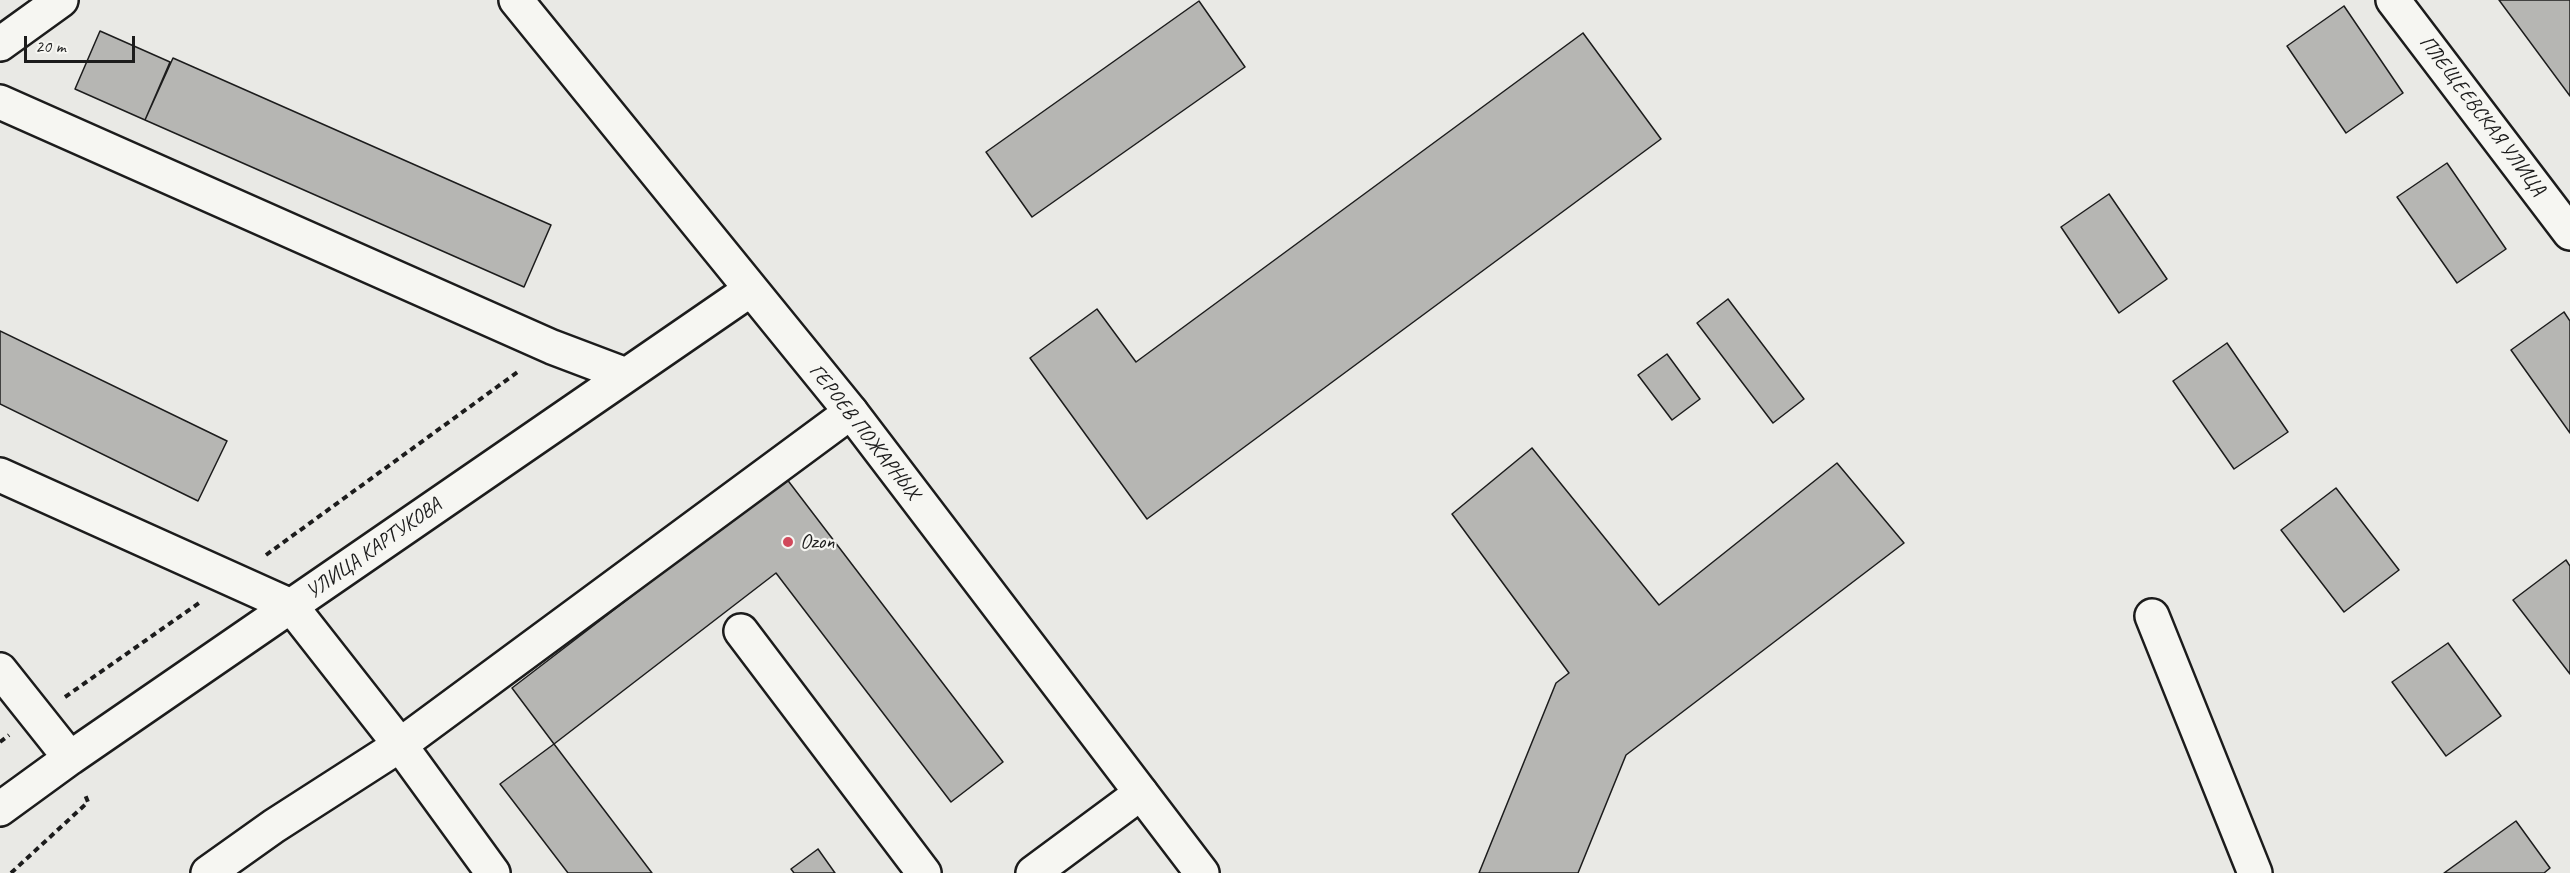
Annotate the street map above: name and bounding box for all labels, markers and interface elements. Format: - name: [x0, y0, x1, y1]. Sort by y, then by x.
- scale bar: [27, 24, 138, 62]
- street label: ПЛЕЩЕЕВСКАЯ УЛИЦА: [2413, 31, 2551, 201]
- text: 20 m: [35, 35, 66, 57]
- street label: ГЕРОЕВ ПОЖАРНЫХ: [803, 359, 925, 505]
- street label: УЛИЦА КАРТУКОВА: [302, 493, 446, 605]
- place label: Ozon: [800, 529, 835, 555]
- marker: Ozon: [781, 535, 795, 549]

